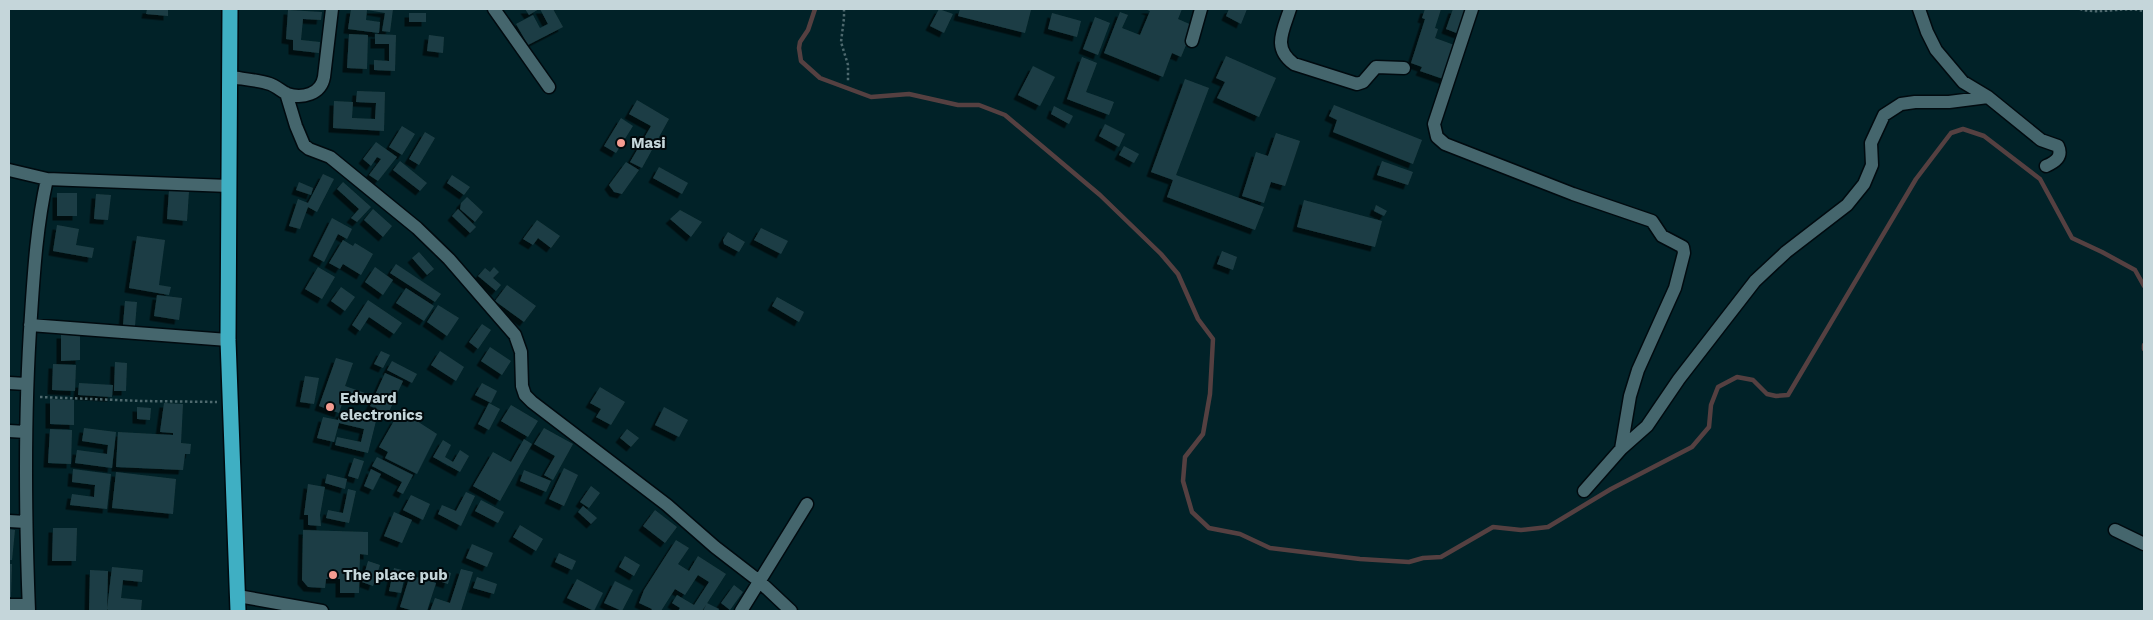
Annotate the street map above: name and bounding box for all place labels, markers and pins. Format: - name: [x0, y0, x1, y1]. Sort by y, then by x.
- place label: Masi: [631, 134, 666, 152]
- marker: Masi: [615, 137, 627, 149]
- place label: Edward electronics: [340, 389, 423, 424]
- marker: Edward electronics: [324, 401, 336, 413]
- place label: The place pub: [343, 566, 448, 584]
- marker: The place pub: [327, 569, 339, 581]

